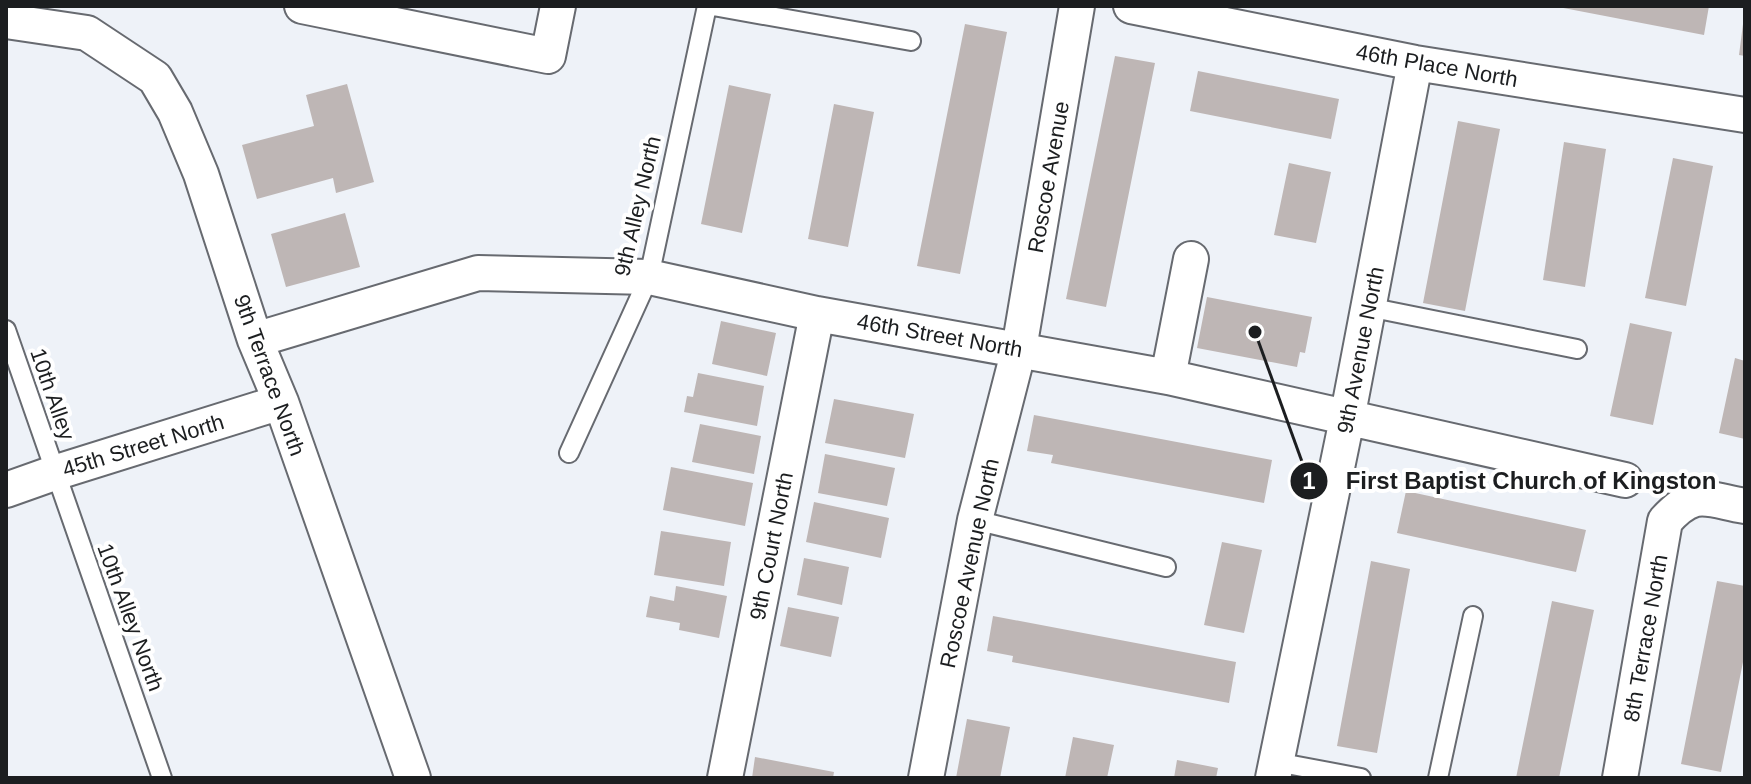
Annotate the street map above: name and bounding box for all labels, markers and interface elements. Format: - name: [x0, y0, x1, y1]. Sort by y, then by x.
- street label: 46th Place North: [1354, 39, 1520, 92]
- street label: Roscoe Avenue: [1023, 99, 1074, 255]
- street label: 9th Alley North: [609, 134, 666, 279]
- street label: 9th Avenue North: [1332, 264, 1389, 436]
- street label: 9th Terrace North: [229, 291, 310, 459]
- street label: 46th Street North: [855, 309, 1025, 362]
- street label: 10th Alley: [25, 345, 80, 443]
- street label: 45th Street North: [59, 409, 227, 482]
- street label: Roscoe Avenue North: [935, 456, 1004, 670]
- callout: First Baptist Church of Kingston: [1289, 457, 1732, 505]
- text: 1: [1302, 467, 1316, 494]
- text: First Baptist Church of Kingston: [1346, 467, 1716, 494]
- street label: 9th Court North: [745, 470, 798, 622]
- street label: 10th Alley North: [92, 540, 169, 694]
- street label: 8th Terrace North: [1618, 552, 1673, 724]

